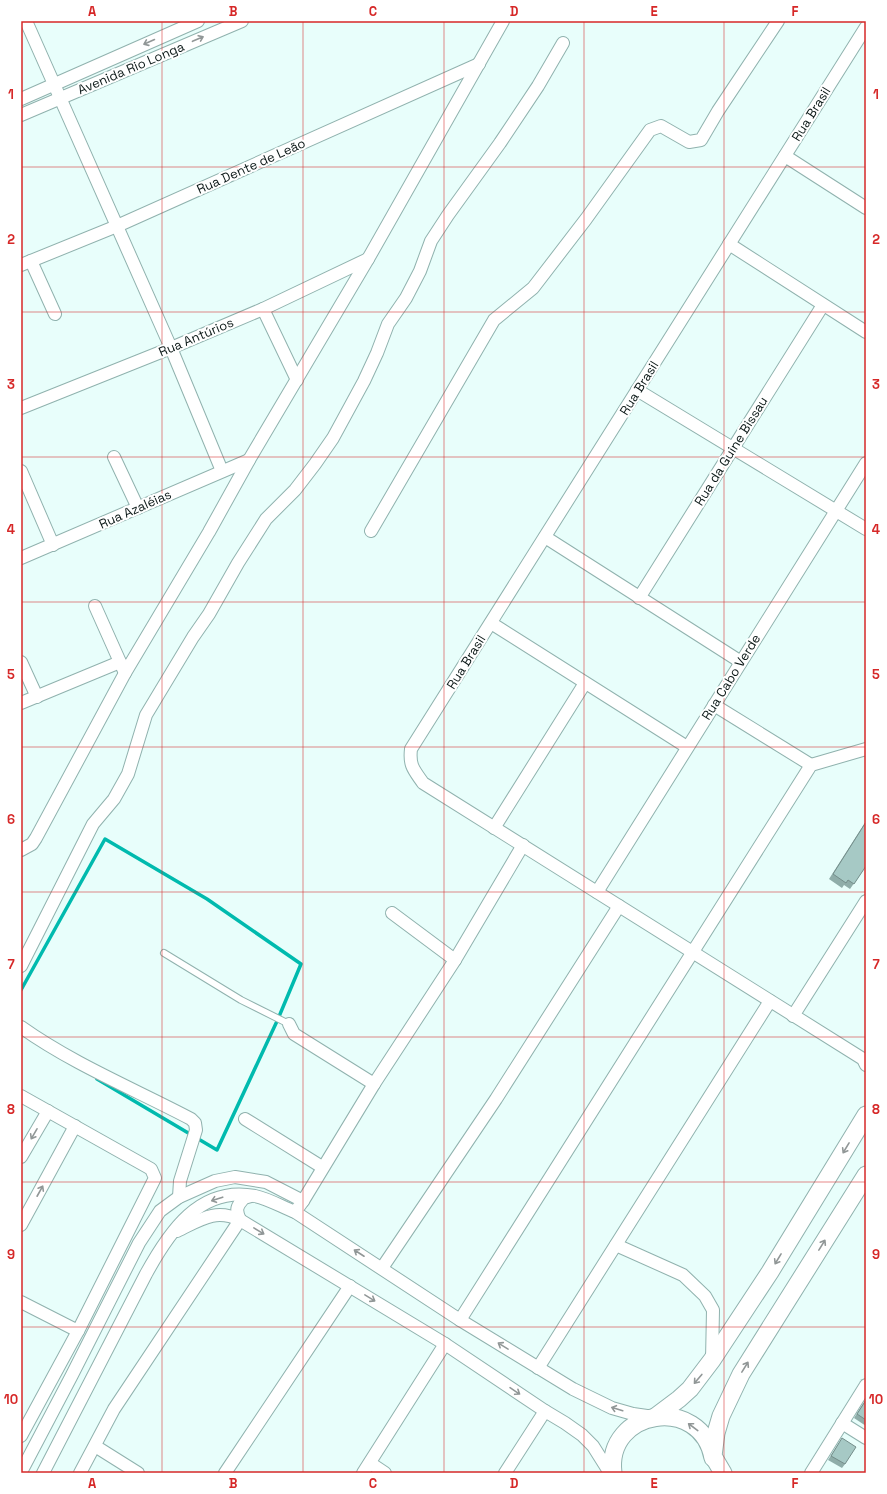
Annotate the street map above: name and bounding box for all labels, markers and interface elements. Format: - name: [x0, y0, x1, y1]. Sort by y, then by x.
- text: A: [88, 3, 97, 20]
- text: B: [229, 3, 238, 20]
- text: C: [369, 3, 377, 20]
- text: D: [510, 3, 519, 20]
- text: E: [650, 3, 658, 20]
- text: F: [792, 3, 799, 20]
- one-way arrow: [192, 35, 204, 43]
- street label: Avenida Rio Longa: [75, 38, 187, 98]
- one-way arrow: [144, 39, 156, 47]
- street label: Rua Brasil: [788, 84, 834, 144]
- text: 1: [8, 86, 14, 103]
- text: 1: [873, 86, 879, 103]
- street label: Rua Dente de Leão: [194, 134, 308, 198]
- text: 2: [7, 231, 15, 248]
- text: 2: [872, 231, 880, 248]
- street label: Rua Antúrios: [156, 314, 236, 360]
- street label: Rua Brasil: [616, 358, 662, 418]
- text: 3: [7, 376, 15, 393]
- text: 3: [872, 376, 880, 393]
- street label: Rua da Guine Bissau: [691, 393, 771, 509]
- street label: Rua Azaléias: [96, 485, 174, 533]
- text: 4: [7, 521, 15, 538]
- text: 4: [872, 521, 880, 538]
- street label: Rua Cabo Verde: [698, 631, 764, 723]
- street label: Rua Brasil: [443, 632, 489, 692]
- text: 5: [7, 666, 15, 683]
- text: 5: [872, 666, 880, 683]
- text: 6: [7, 811, 15, 828]
- text: 6: [872, 811, 880, 828]
- text: 7: [7, 956, 15, 973]
- text: 7: [872, 956, 880, 973]
- text: 8: [7, 1101, 15, 1118]
- text: 8: [872, 1101, 880, 1118]
- one-way arrow: [30, 1128, 38, 1140]
- one-way arrow: [841, 1142, 849, 1154]
- one-way arrow: [36, 1185, 44, 1197]
- one-way arrow: [211, 1195, 223, 1203]
- one-way arrow: [253, 1227, 264, 1235]
- one-way arrow: [818, 1240, 826, 1251]
- text: 9: [7, 1246, 15, 1263]
- text: 9: [872, 1246, 880, 1263]
- one-way arrow: [354, 1249, 365, 1257]
- one-way arrow: [773, 1253, 781, 1265]
- one-way arrow: [364, 1295, 376, 1303]
- one-way arrow: [497, 1342, 509, 1350]
- one-way arrow: [741, 1362, 750, 1373]
- one-way arrow: [693, 1373, 702, 1384]
- one-way arrow: [509, 1387, 520, 1395]
- text: 10: [4, 1391, 18, 1408]
- text: 10: [869, 1391, 883, 1408]
- one-way arrow: [610, 1405, 623, 1412]
- one-way arrow: [688, 1423, 699, 1431]
- text: A: [88, 1475, 97, 1492]
- text: B: [229, 1475, 238, 1492]
- text: C: [369, 1475, 377, 1492]
- text: D: [510, 1475, 519, 1492]
- text: E: [650, 1475, 658, 1492]
- text: F: [792, 1475, 799, 1492]

